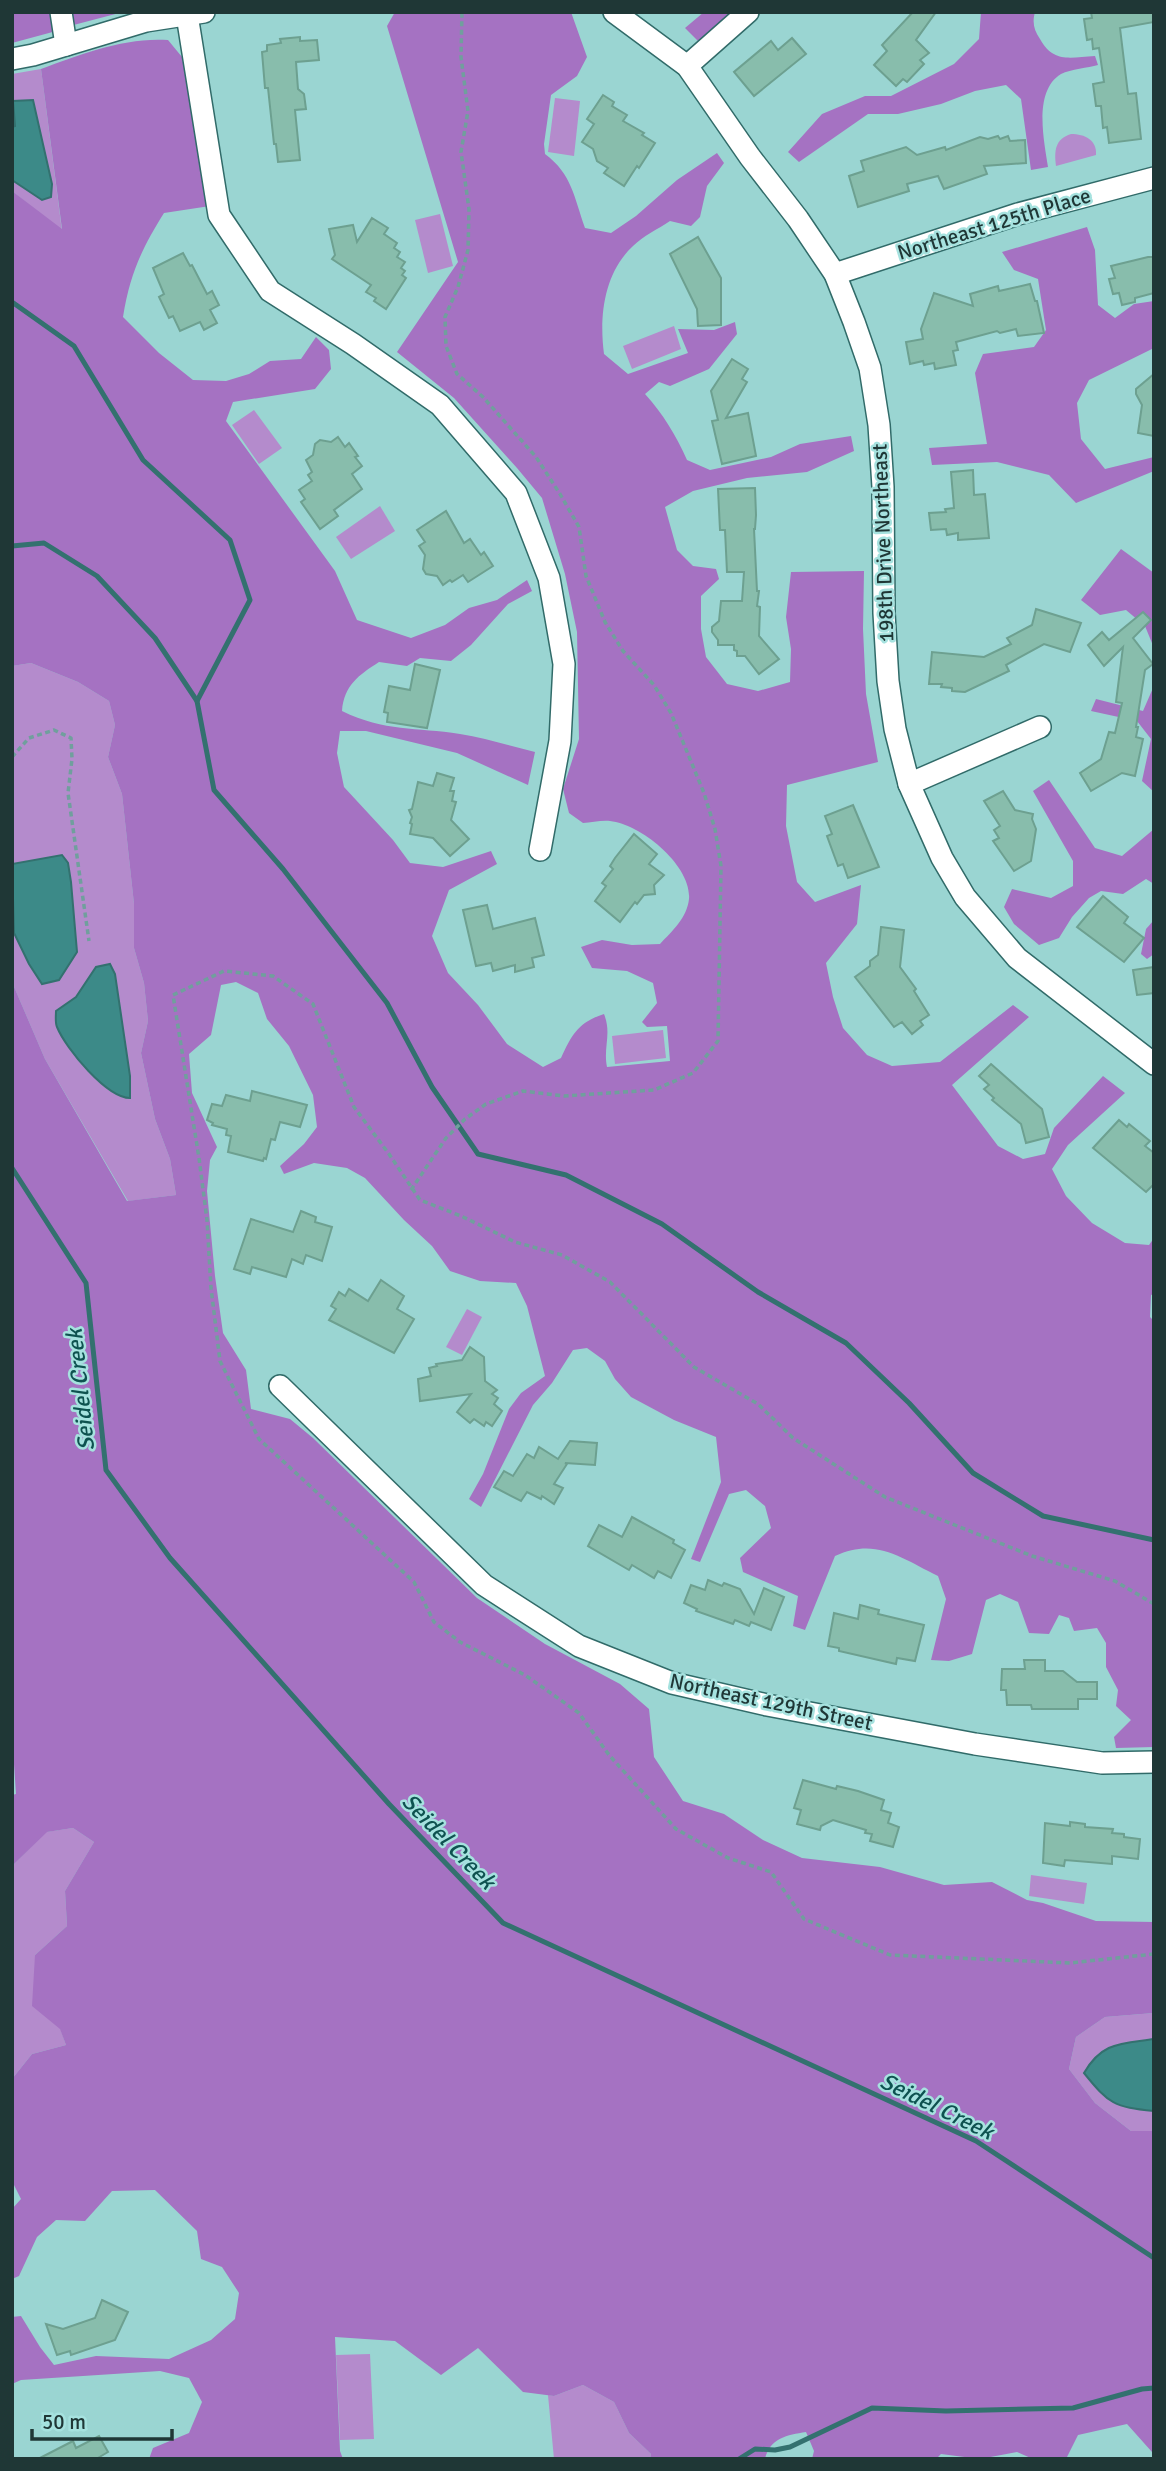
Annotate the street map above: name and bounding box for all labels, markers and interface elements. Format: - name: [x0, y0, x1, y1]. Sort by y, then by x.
- street label: Northeast 125th Place: [894, 182, 1094, 266]
- street label: 198th Drive Northeast: [867, 443, 899, 643]
- water label: Seidel Creek: [59, 1325, 101, 1452]
- street label: Northeast 129th Street: [667, 1668, 875, 1736]
- water label: Seidel Creek: [396, 1787, 503, 1897]
- water label: Seidel Creek: [875, 2067, 1000, 2147]
- scale bar: [32, 2398, 172, 2442]
- text: 50 m: [42, 2409, 86, 2435]

